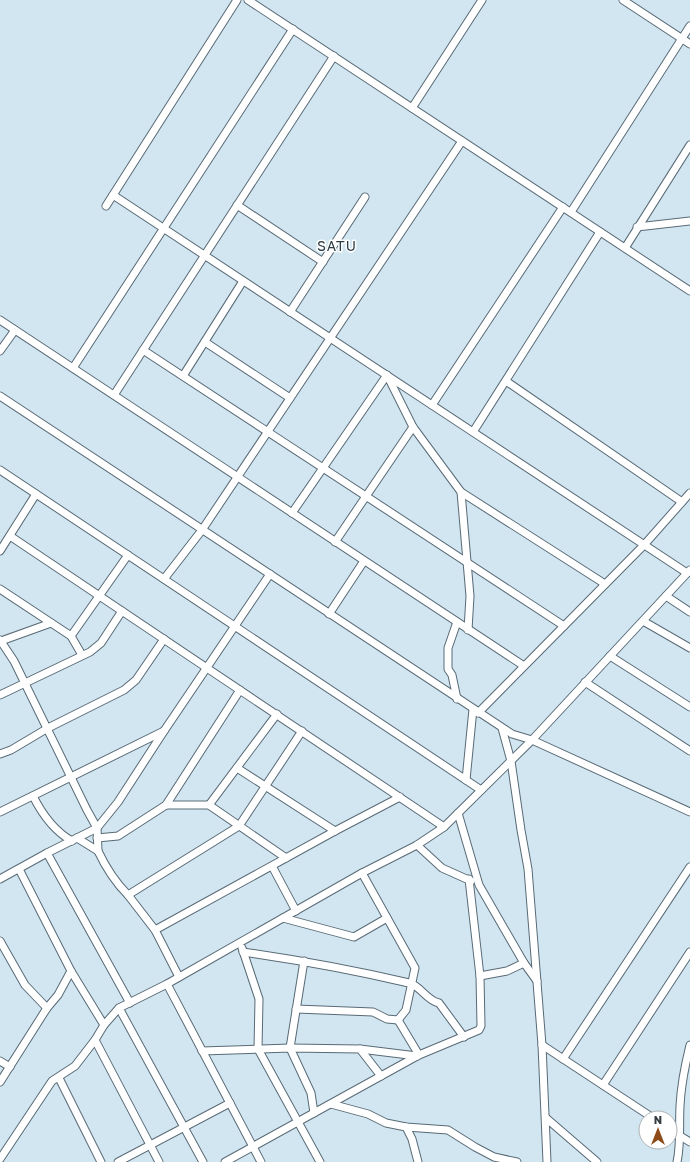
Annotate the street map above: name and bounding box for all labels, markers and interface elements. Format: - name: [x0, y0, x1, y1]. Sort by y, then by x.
- district label: SATU: [317, 237, 357, 254]
- north arrow: [638, 1110, 678, 1150]
- text: N: [654, 1113, 662, 1126]

